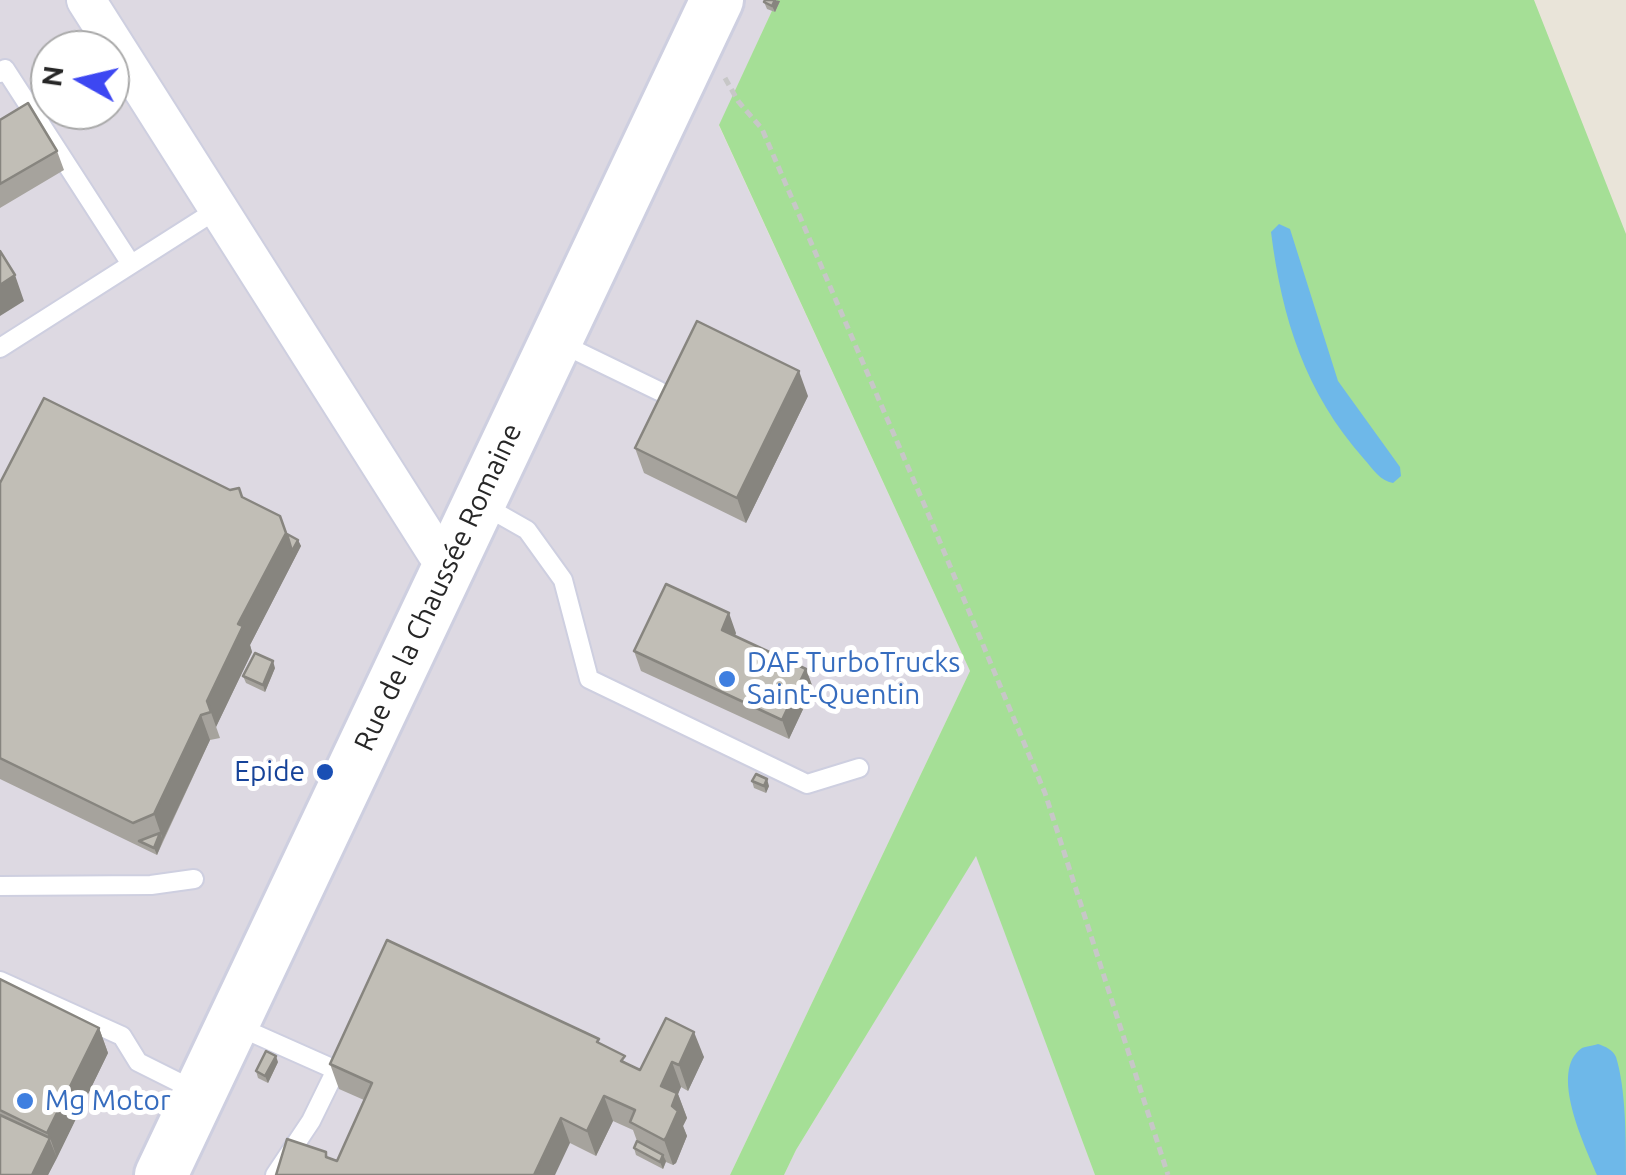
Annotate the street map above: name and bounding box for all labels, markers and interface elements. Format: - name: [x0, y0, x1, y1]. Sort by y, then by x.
- north arrow: [30, 30, 130, 130]
- text: N: [35, 64, 69, 89]
- street label: Rue de la Chaussée Romaine: [347, 418, 529, 756]
- place label: DAF TurboTrucks Saint-Quentin: [747, 646, 960, 712]
- marker: DAF TurboTrucks Saint-Quentin: [716, 668, 738, 690]
- place label: Epide: [234, 755, 305, 789]
- marker: Epide: [314, 761, 336, 783]
- place label: Mg Motor: [45, 1084, 170, 1118]
- marker: Mg Motor: [14, 1090, 36, 1112]

